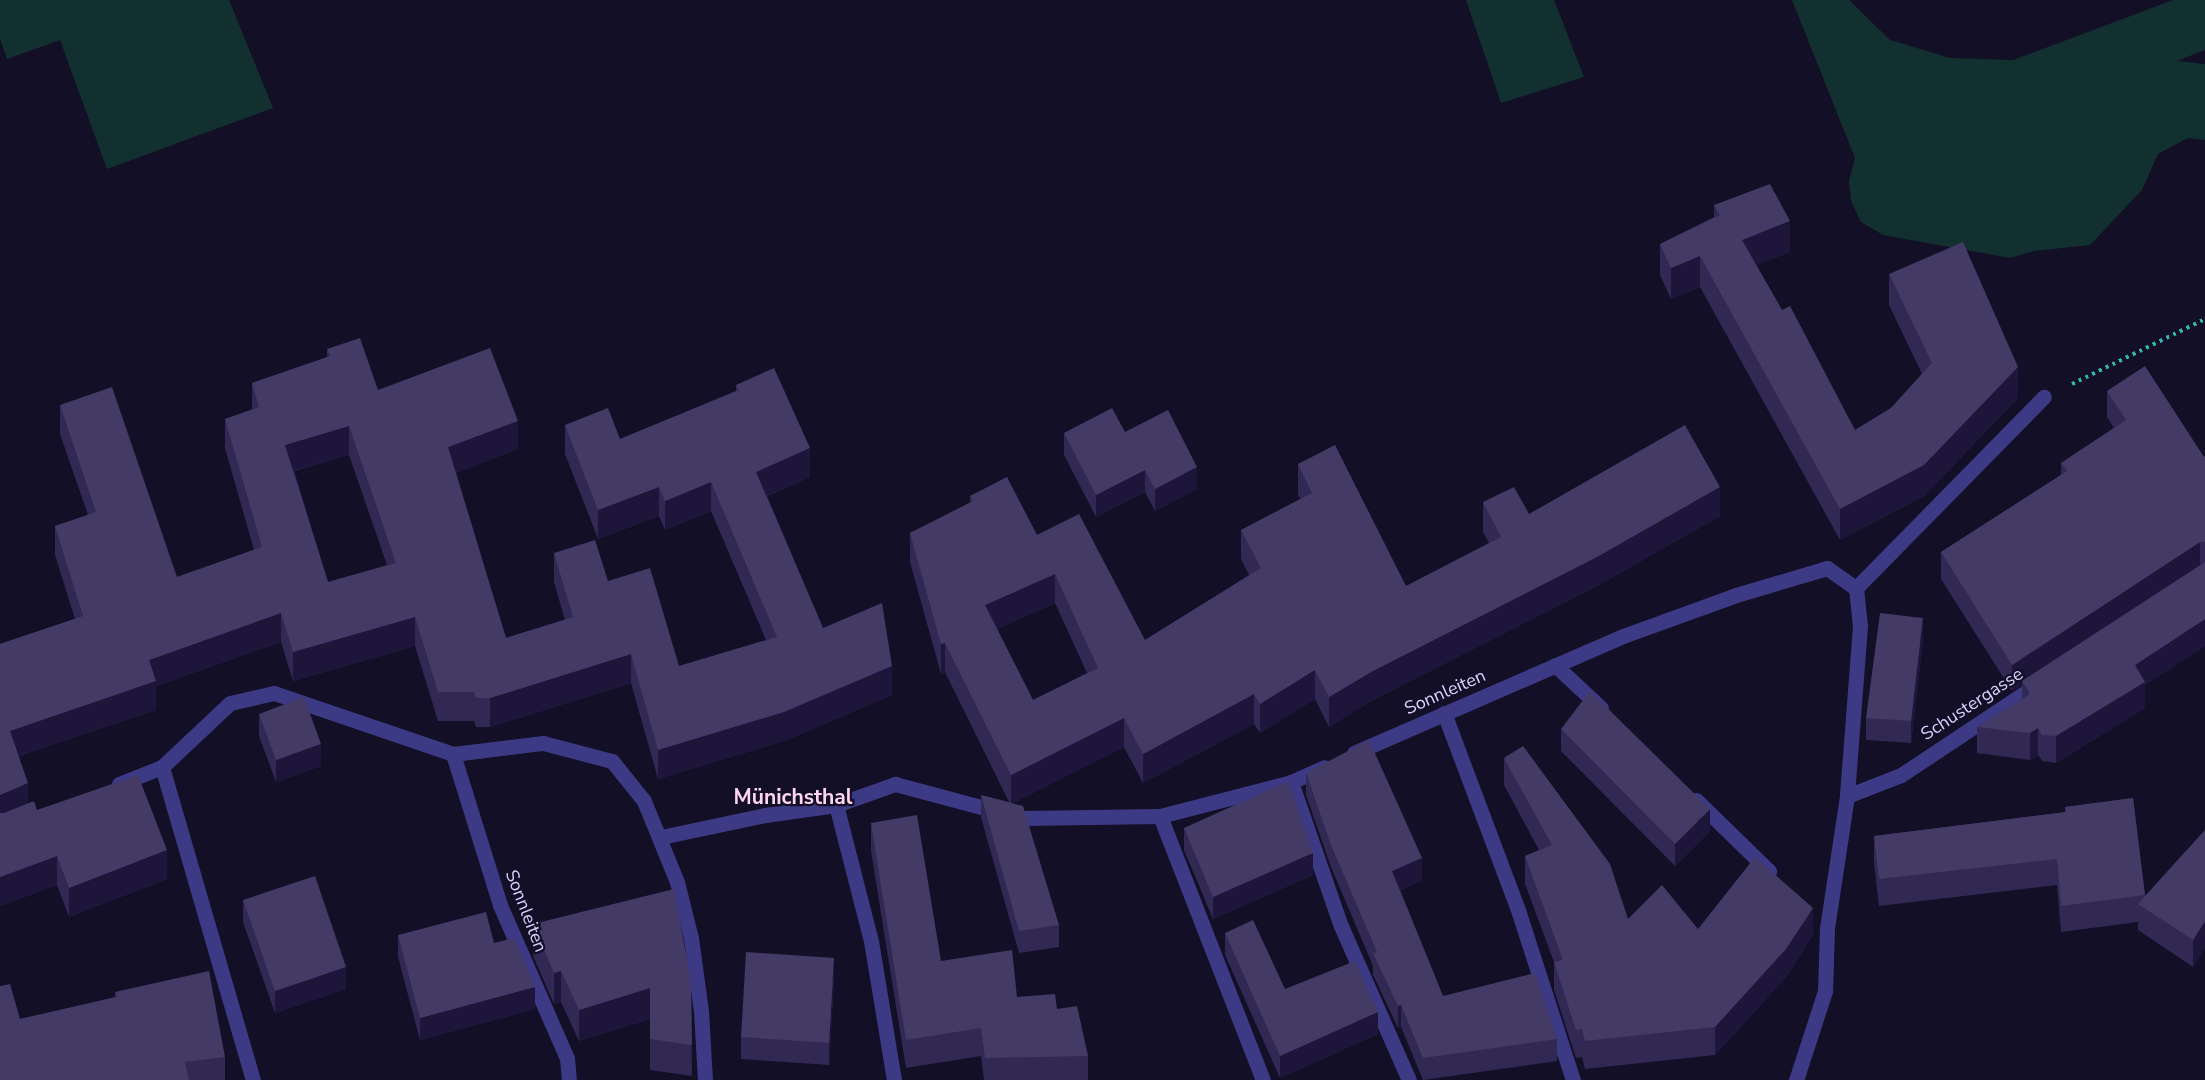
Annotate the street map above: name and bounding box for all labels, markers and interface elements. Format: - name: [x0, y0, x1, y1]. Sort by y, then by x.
- street label: Schustergasse: [1917, 663, 2027, 745]
- street label: Sonnleiten: [1401, 665, 1489, 719]
- district label: Münichsthal: [734, 784, 852, 810]
- street label: Sonnleiten: [500, 867, 552, 955]

